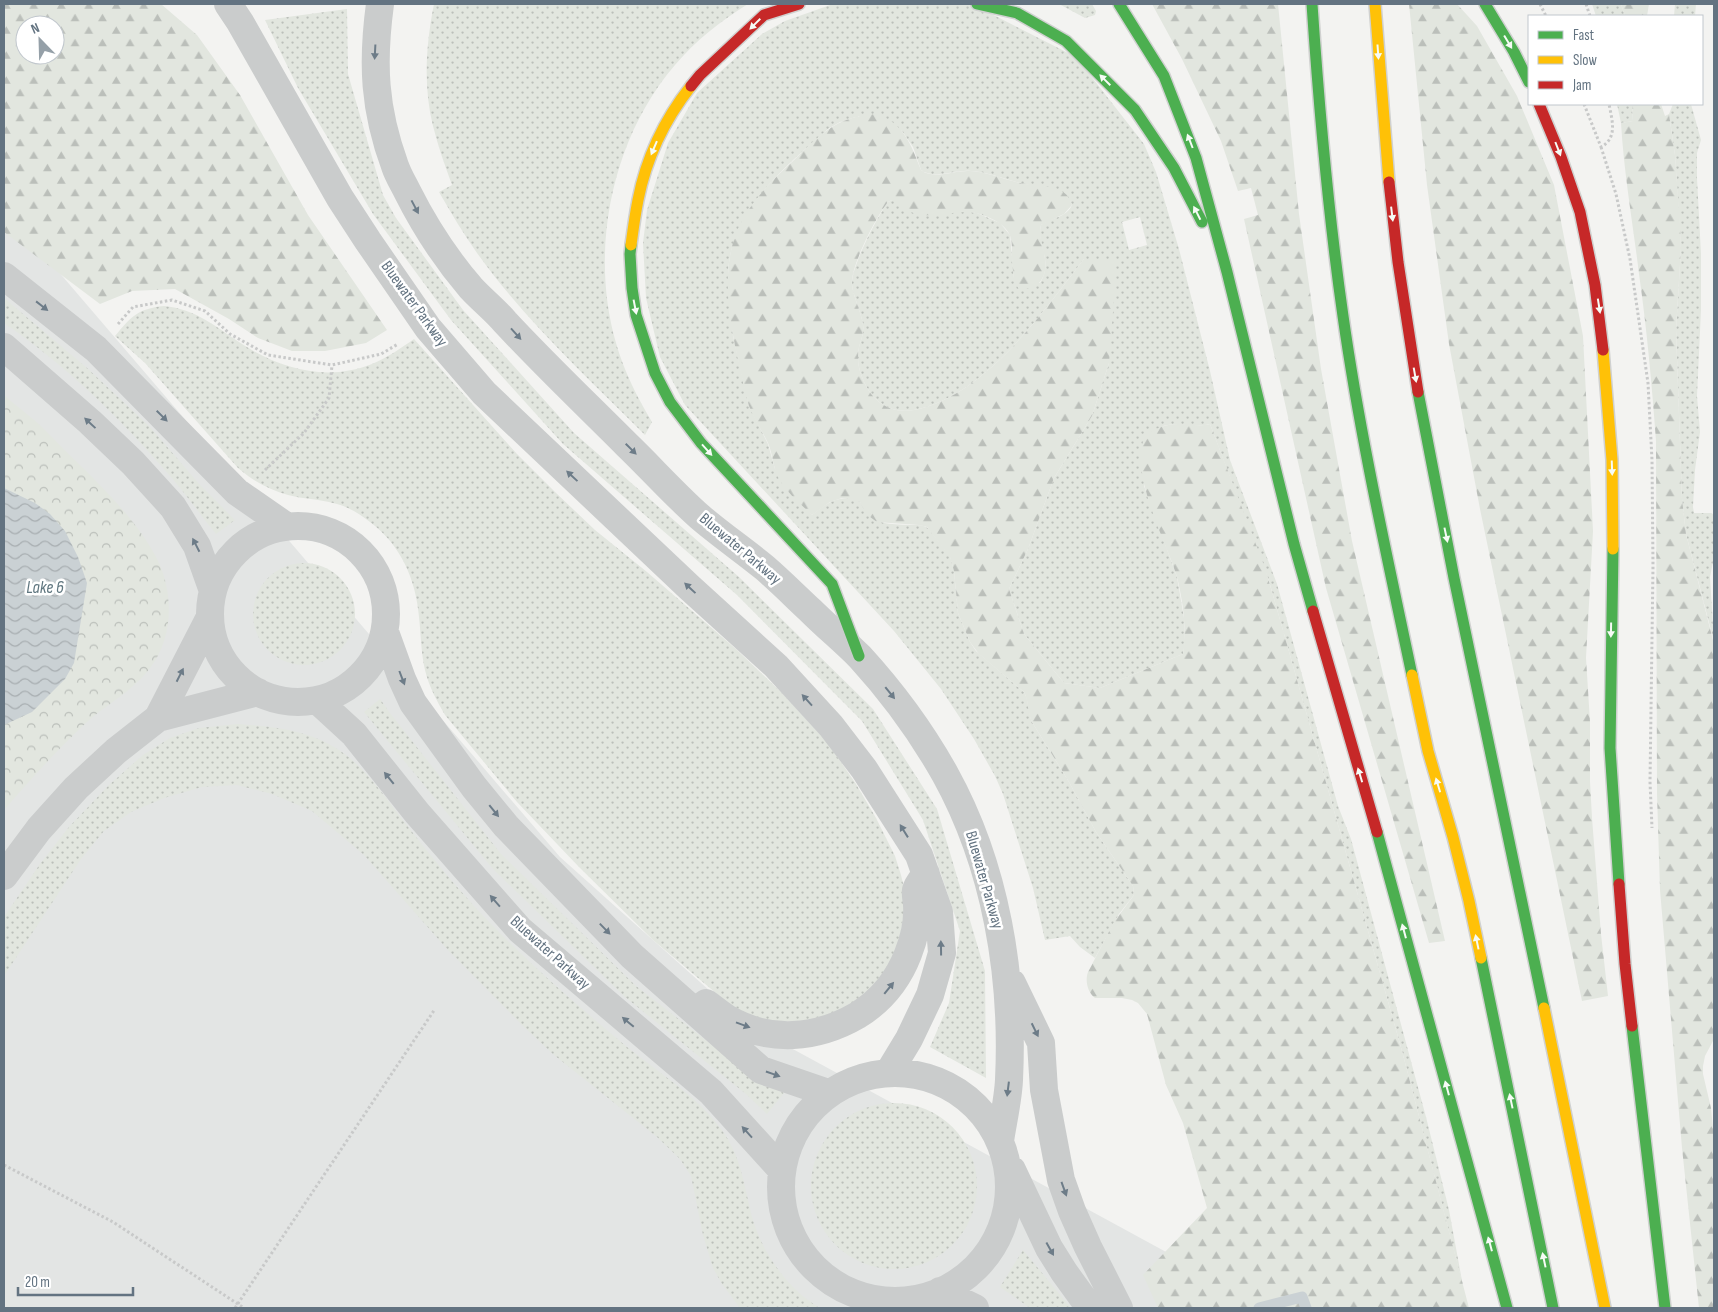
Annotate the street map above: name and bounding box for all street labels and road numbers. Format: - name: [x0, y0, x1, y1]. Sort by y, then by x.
- street label: Bluewater Parkway: [377, 258, 451, 350]
- street label: Bluewater Parkway: [695, 509, 785, 589]
- street label: Bluewater Parkway: [961, 829, 1007, 931]
- street label: Bluewater Parkway: [506, 912, 594, 994]

